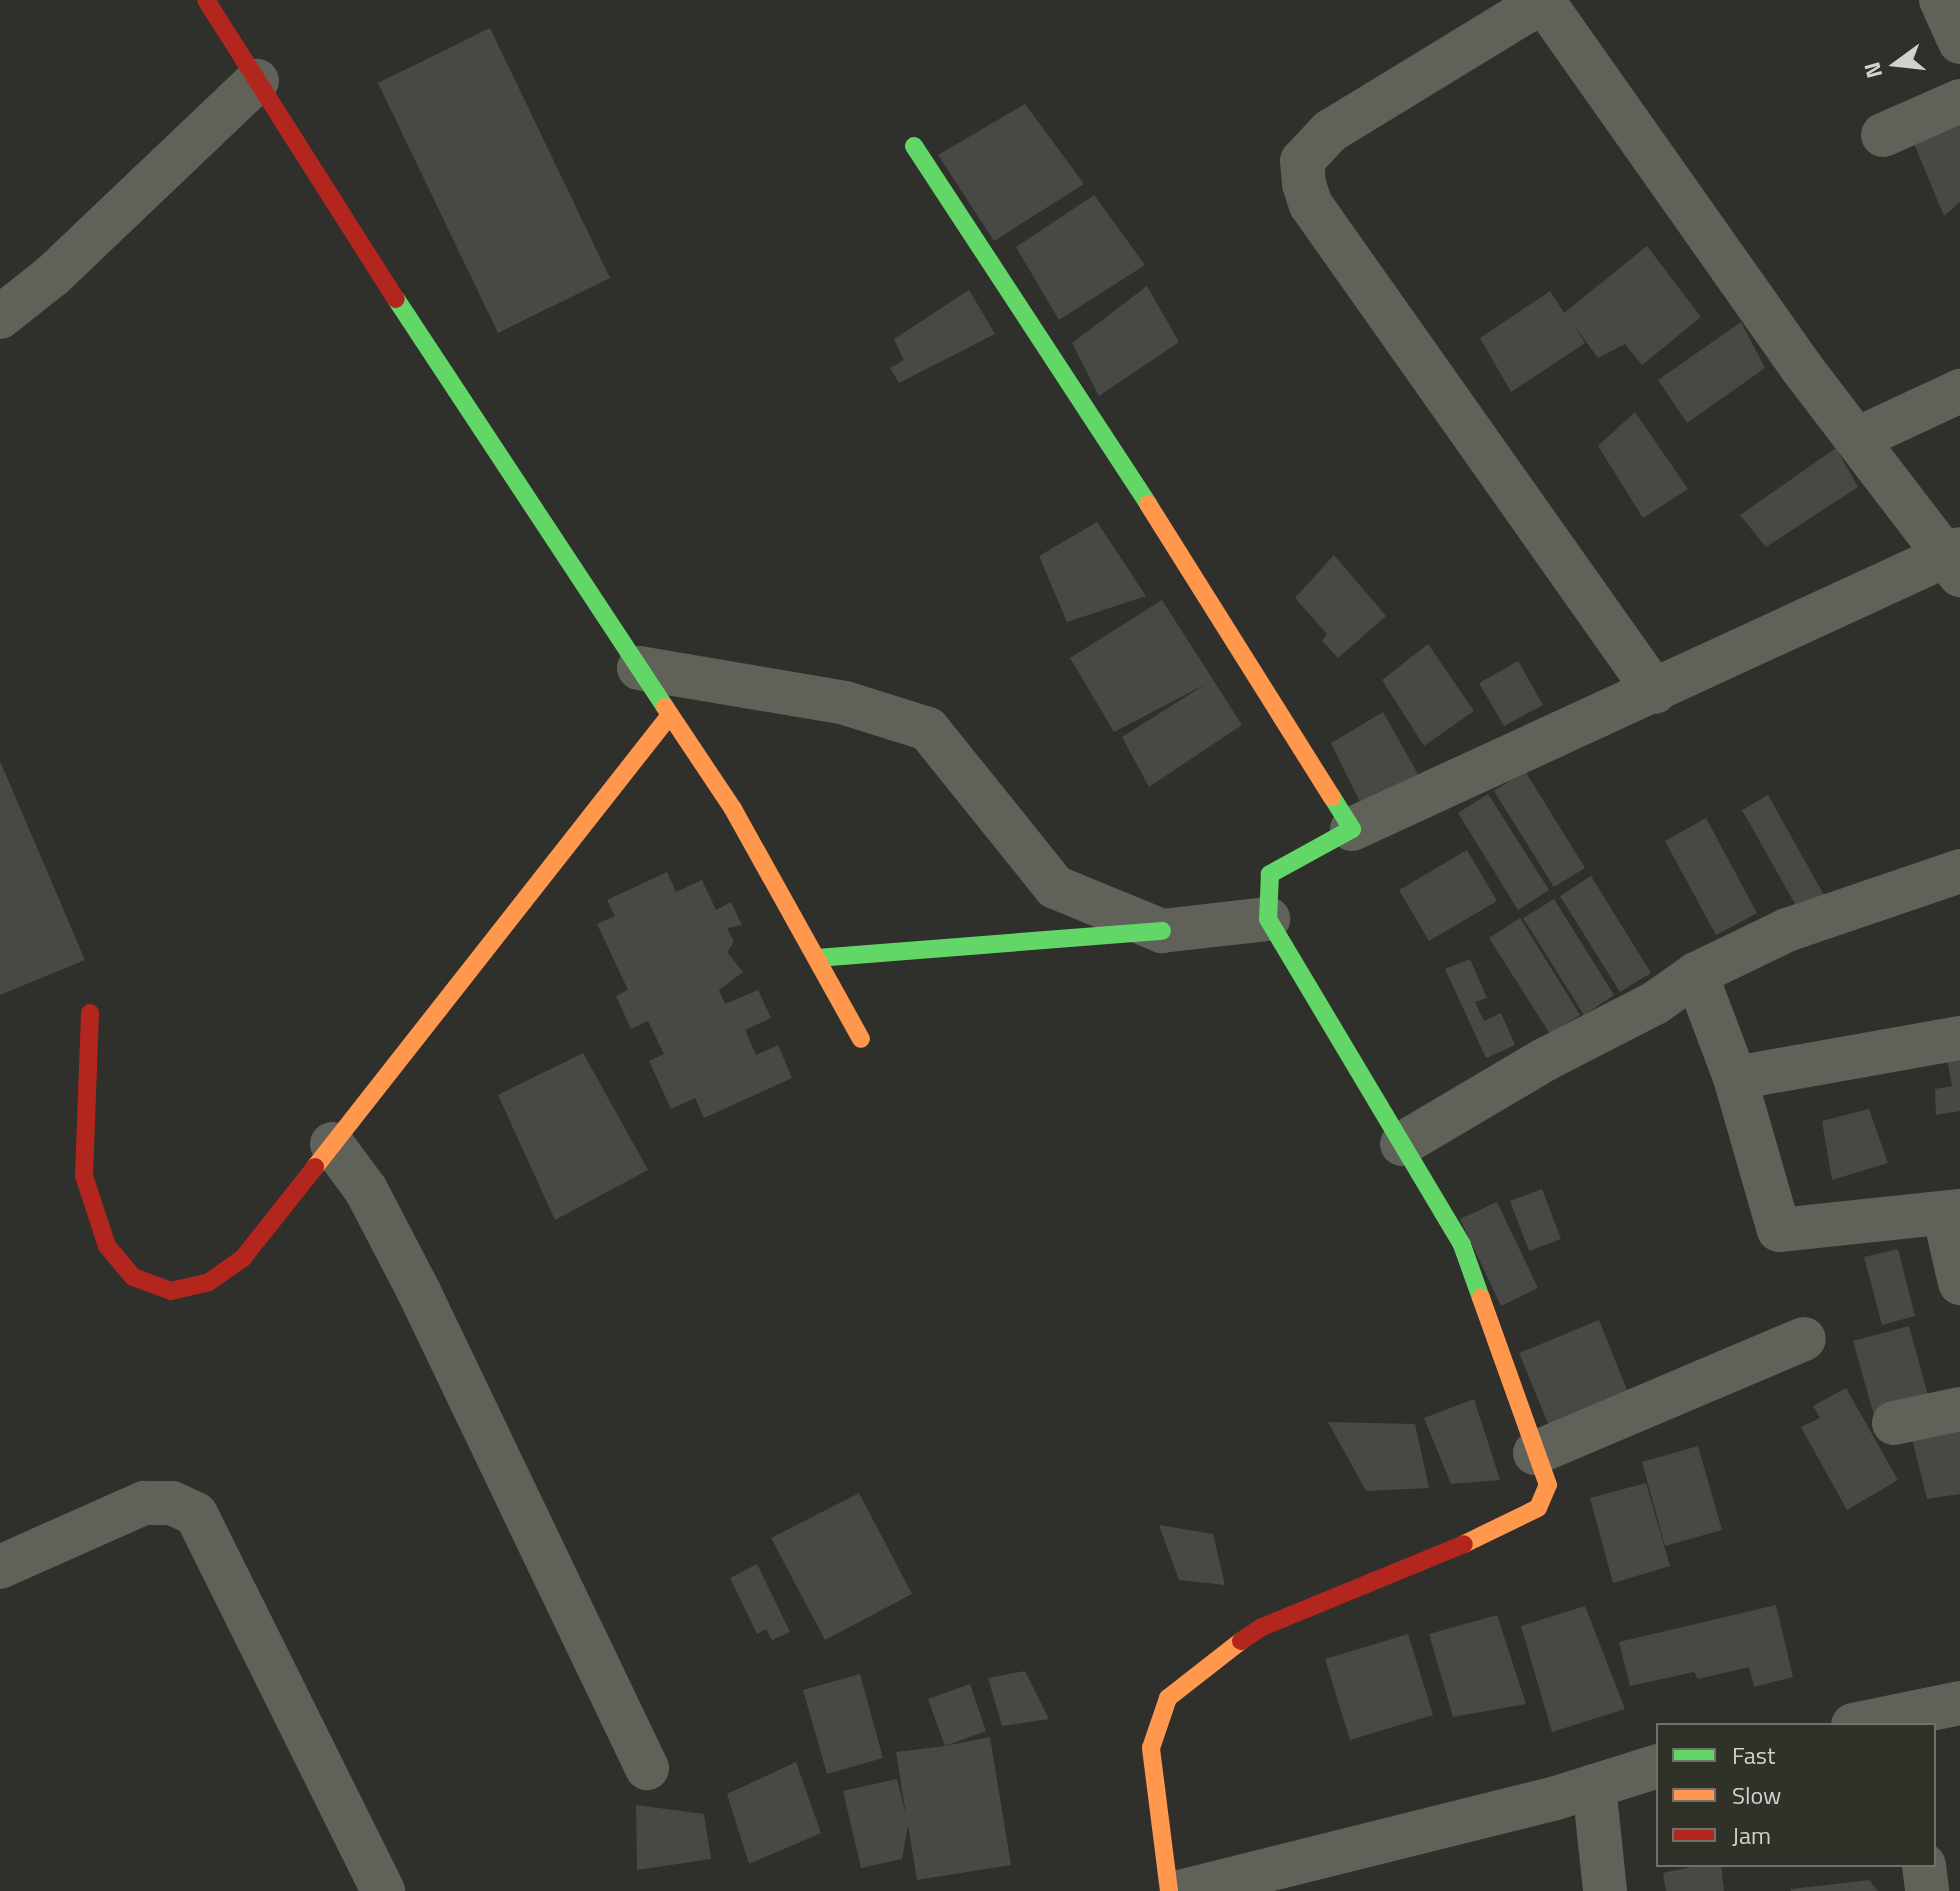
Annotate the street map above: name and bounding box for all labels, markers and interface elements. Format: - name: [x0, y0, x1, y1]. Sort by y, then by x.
- north arrow: [1856, 24, 1936, 104]
- text: N: [1854, 58, 1891, 82]
- legend: [1656, 1723, 1936, 1867]
- text: Fast: [1732, 1737, 1775, 1773]
- text: Slow: [1732, 1777, 1781, 1813]
- text: Jam: [1732, 1817, 1771, 1853]

